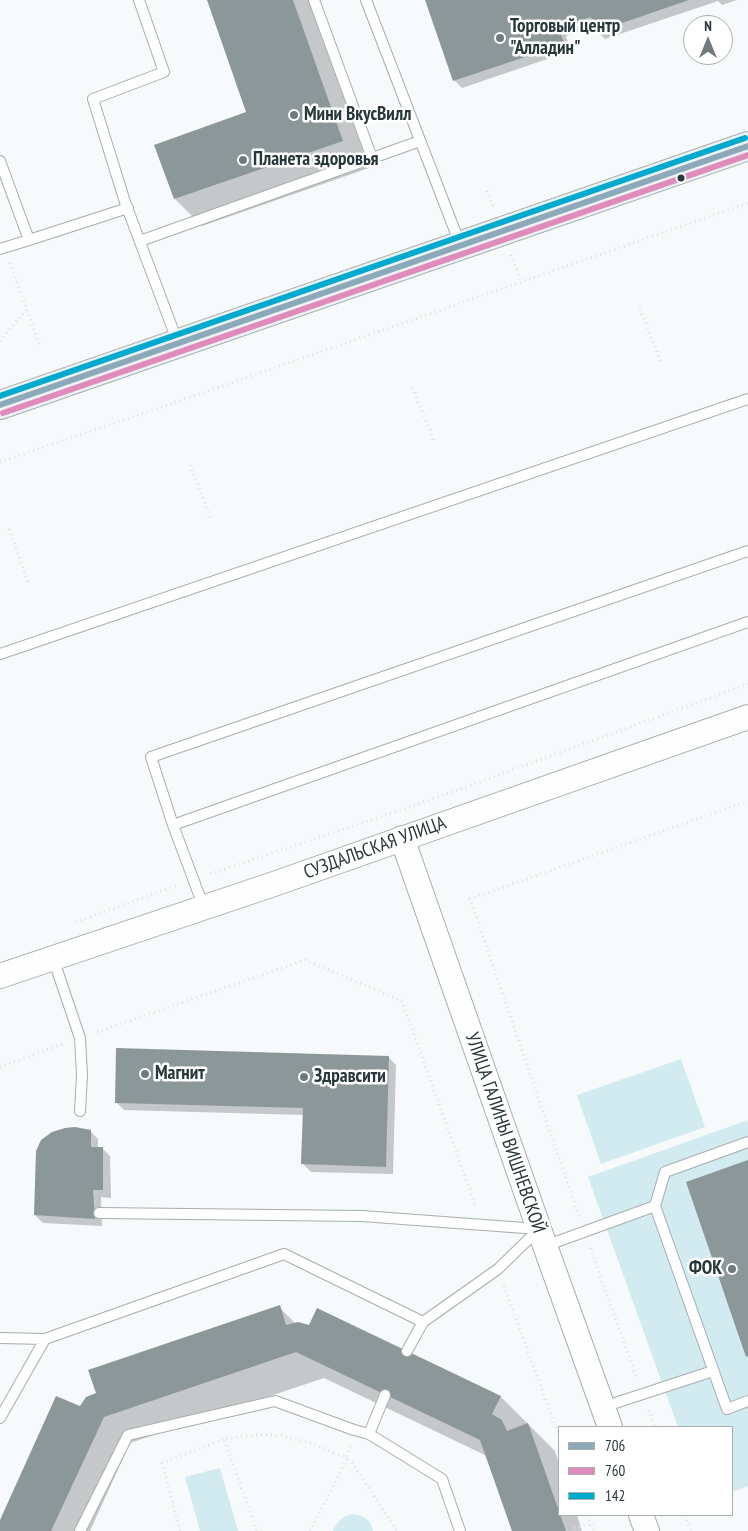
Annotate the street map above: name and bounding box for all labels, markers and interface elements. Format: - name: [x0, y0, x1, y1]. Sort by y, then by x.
- north arrow: [683, 15, 733, 65]
- place label: Торговый центр "Алладин": [510, 16, 620, 60]
- text: N: [704, 17, 712, 35]
- marker: Торговый центр "Алладин": [494, 32, 506, 44]
- place label: Мини ВкусВилл: [304, 104, 411, 126]
- marker: Мини ВкусВилл: [288, 109, 300, 121]
- place label: Планета здоровья: [253, 149, 379, 171]
- marker: Планета здоровья: [237, 154, 249, 166]
- unlabelled marker: [676, 173, 686, 183]
- street label: СУЗДАЛЬСКАЯ УЛИЦА: [301, 812, 449, 884]
- street label: УЛИЦА ГАЛИНЫ ВИШНЕВСКОЙ: [460, 1030, 550, 1236]
- place label: Магнит: [155, 1063, 205, 1085]
- place label: Здравсити: [314, 1066, 386, 1088]
- marker: Магнит: [139, 1068, 151, 1080]
- marker: Здравсити: [298, 1071, 310, 1083]
- place label: ФОК: [689, 1258, 722, 1280]
- marker: ФОК: [726, 1263, 738, 1275]
- legend: [558, 1426, 733, 1516]
- text: 706: [605, 1436, 625, 1455]
- text: 760: [605, 1461, 625, 1480]
- text: 142: [605, 1486, 625, 1505]

